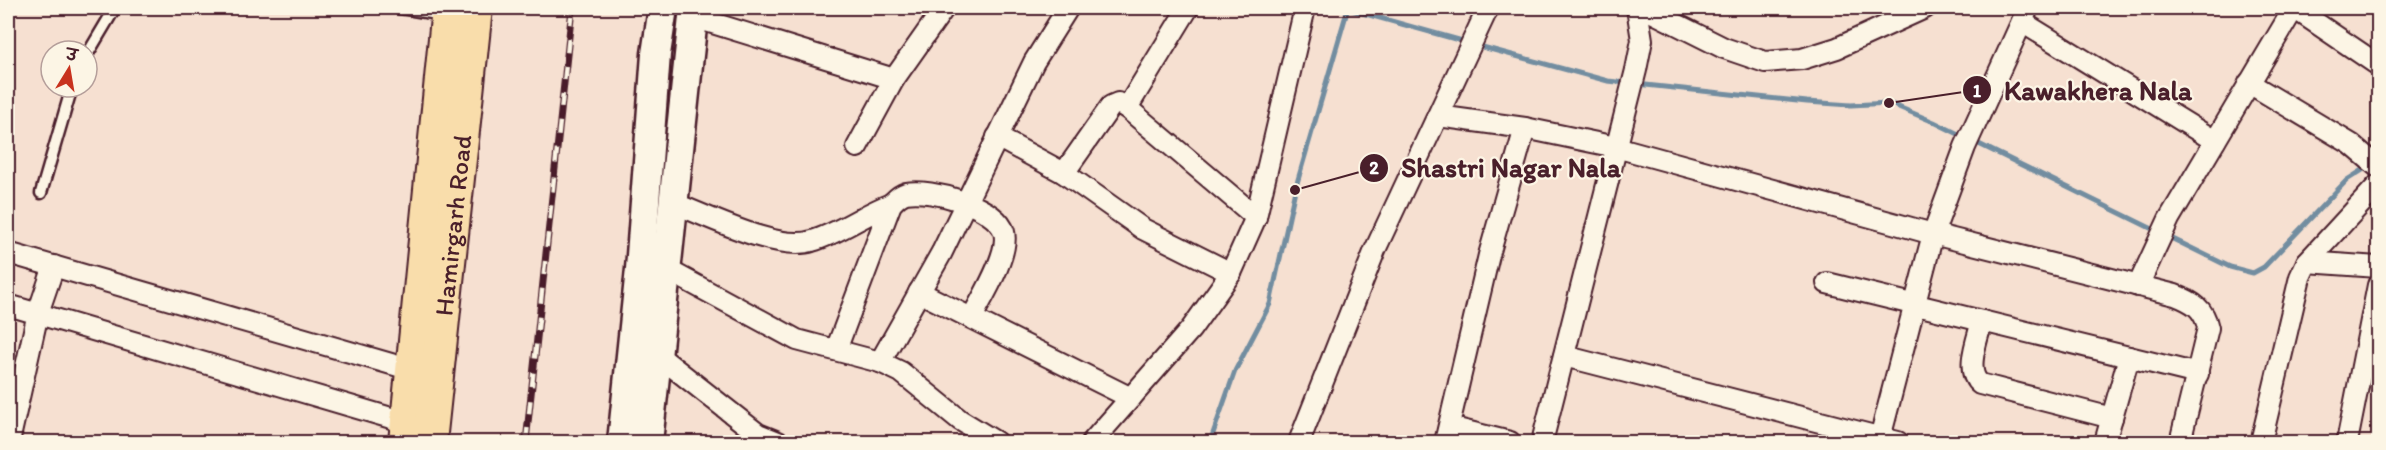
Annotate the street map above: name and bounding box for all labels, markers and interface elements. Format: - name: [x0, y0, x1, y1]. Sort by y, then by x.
- north arrow: [39, 39, 99, 99]
- text: उ: [63, 44, 80, 65]
- callout: Kawakhera Nala: [1962, 68, 2204, 113]
- text: Kawakhera Nala: [2004, 74, 2193, 107]
- text: 1: [1973, 80, 1982, 102]
- street label: Hamirgarh Road: [427, 133, 478, 317]
- callout: Shastri Nagar Nala: [1359, 145, 1632, 190]
- text: Shastri Nagar Nala: [1401, 151, 1622, 184]
- text: 2: [1369, 157, 1379, 179]

